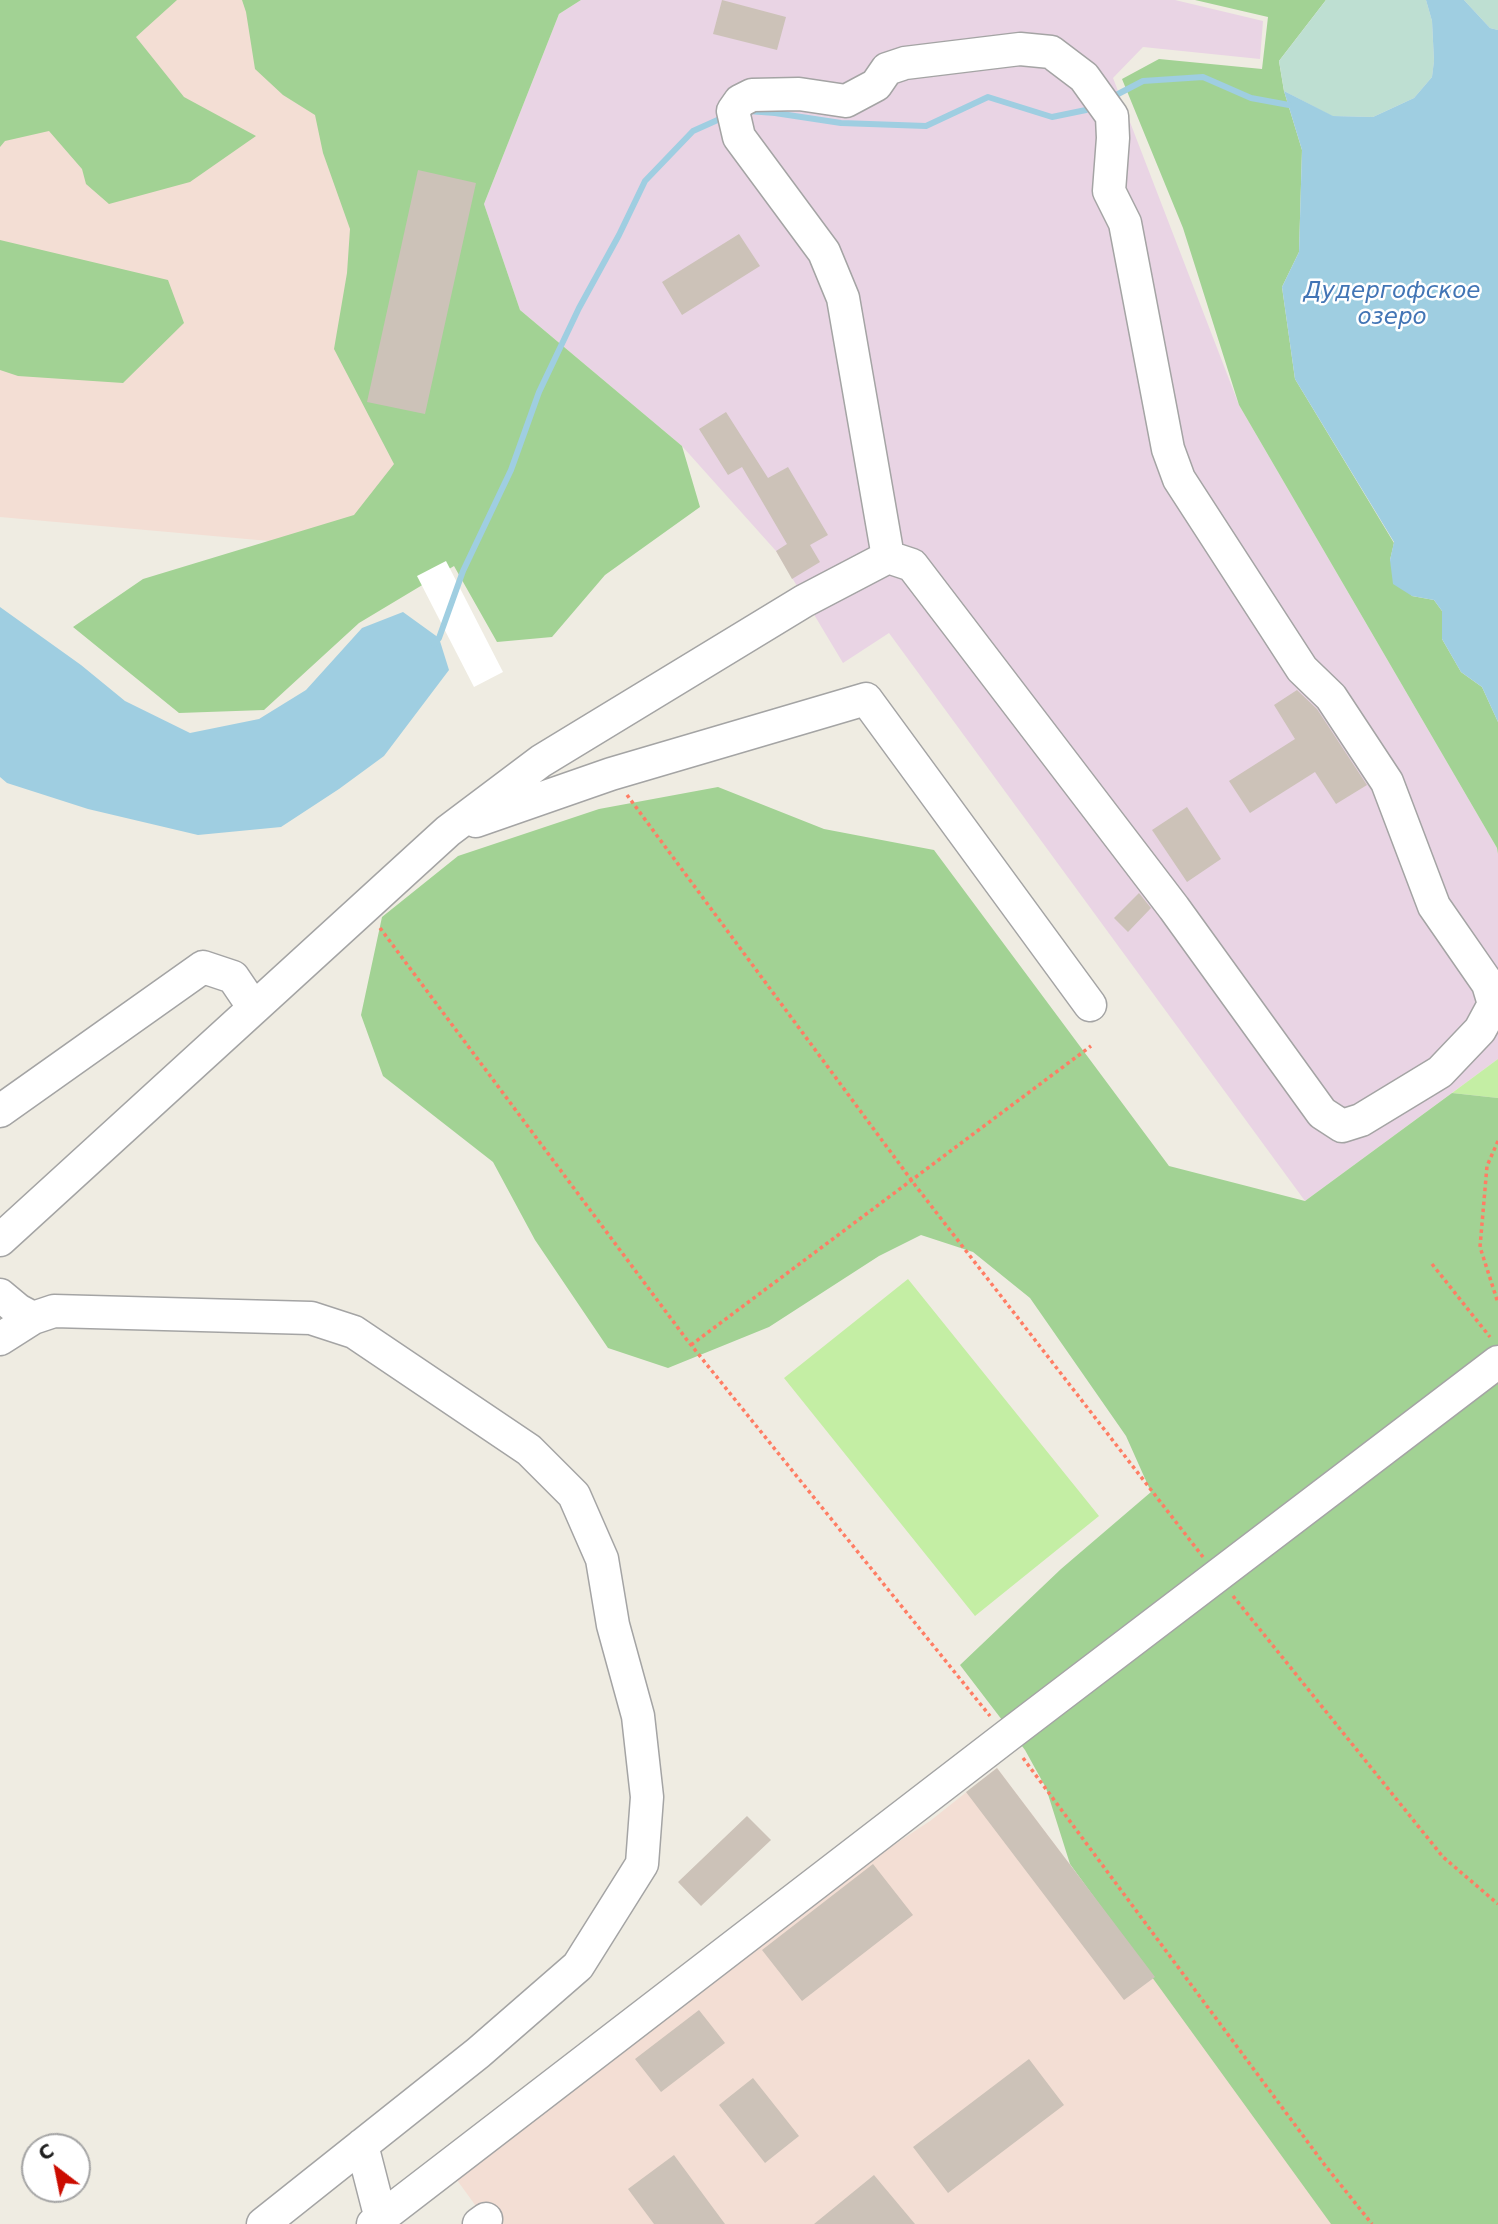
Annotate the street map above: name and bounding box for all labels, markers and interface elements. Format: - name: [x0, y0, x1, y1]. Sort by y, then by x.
- water label: Дудергофское озеро: [1304, 278, 1480, 332]
- north arrow: [21, 2133, 91, 2203]
- text: С: [34, 2139, 58, 2165]

